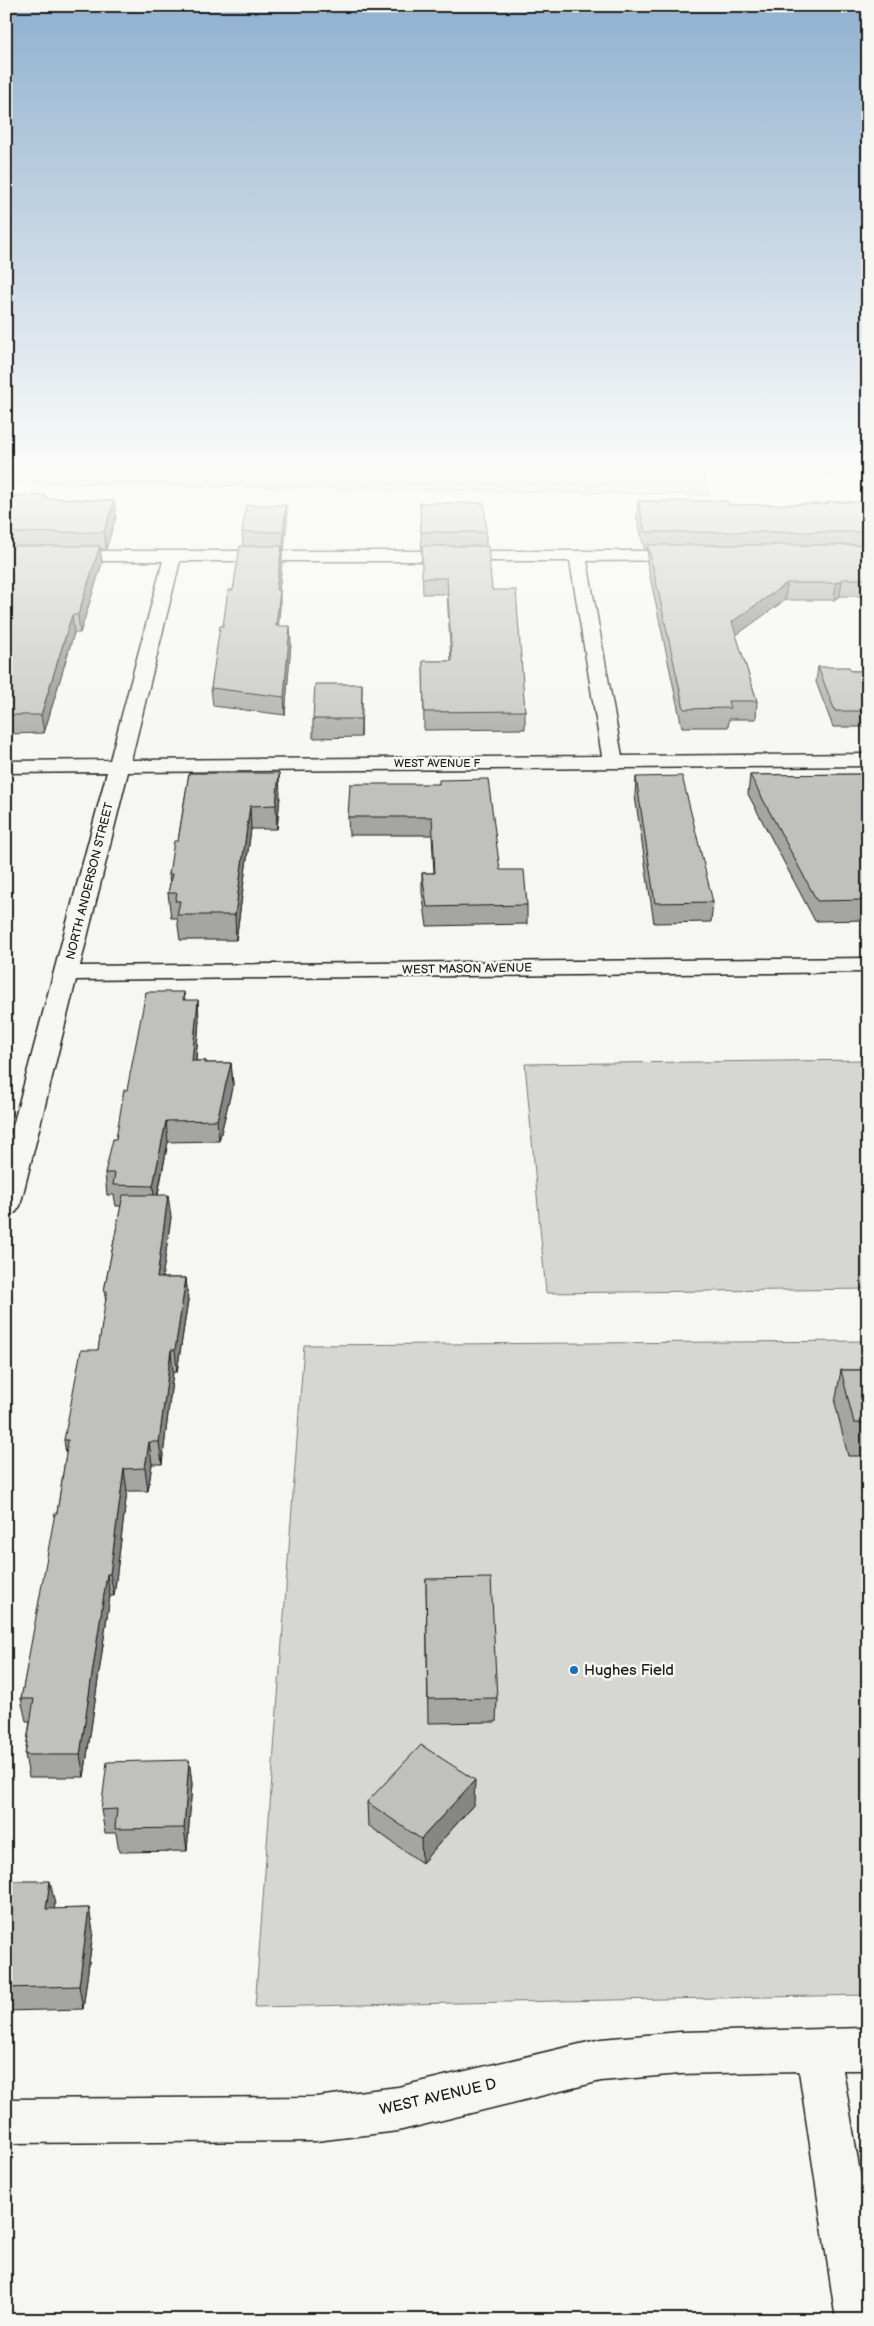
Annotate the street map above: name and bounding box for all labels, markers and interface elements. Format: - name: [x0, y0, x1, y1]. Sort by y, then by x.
- street label: WEST AVENUE F: [394, 757, 481, 770]
- street label: NORTH ANDERSON STREET: [63, 800, 117, 961]
- street label: WEST MASON AVENUE: [402, 960, 532, 978]
- place label: Hughes Field: [584, 1661, 674, 1680]
- marker: Hughes Field: [568, 1664, 580, 1676]
- street label: WEST AVENUE D: [378, 2074, 498, 2120]

